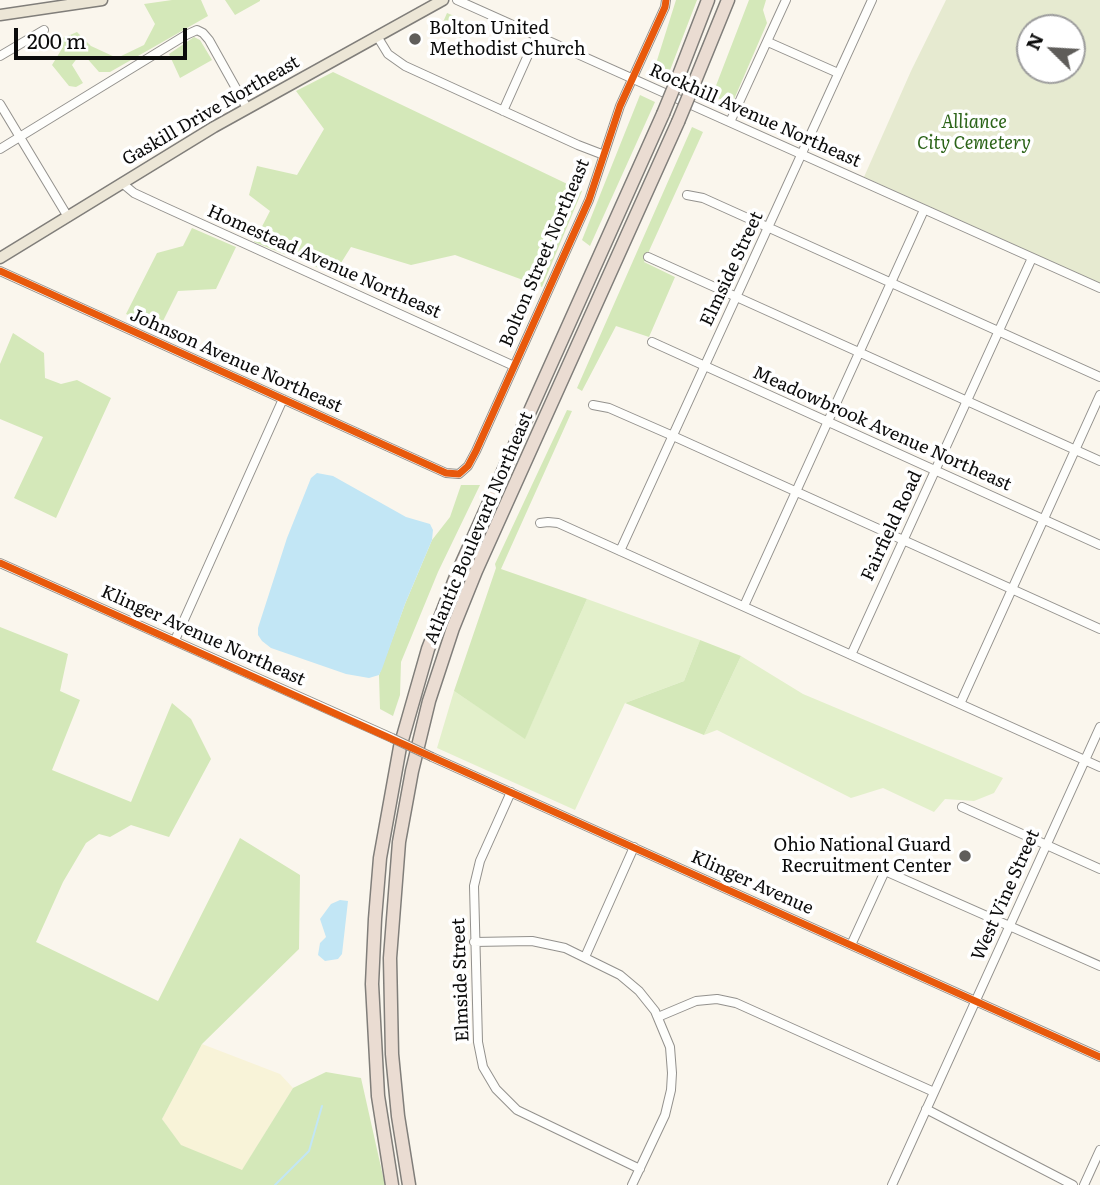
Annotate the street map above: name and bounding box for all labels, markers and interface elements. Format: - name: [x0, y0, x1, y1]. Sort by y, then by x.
- scale bar: [18, 14, 191, 58]
- north arrow: [1016, 14, 1086, 84]
- place label: Bolton United Methodist Church: [429, 18, 586, 60]
- text: 200 m: [27, 24, 87, 55]
- text: N: [1018, 28, 1050, 54]
- marker: Bolton United Methodist Church: [407, 31, 423, 47]
- street label: Gaskill Drive Northeast: [119, 51, 303, 171]
- street label: Rockhill Avenue Northeast: [646, 59, 864, 173]
- park label: Alliance City Cemetery: [917, 112, 1031, 154]
- street label: Bolton Street Northeast: [496, 156, 594, 350]
- street label: Homestead Avenue Northeast: [204, 201, 444, 323]
- street label: Elmside Street: [696, 208, 768, 330]
- street label: Johnson Avenue Northeast: [127, 304, 345, 418]
- street label: Meadowbrook Avenue Northeast: [749, 362, 1015, 496]
- street label: Atlantic Boulevard Northeast: [420, 409, 538, 647]
- street label: Fairfield Road: [857, 467, 927, 585]
- street label: Klinger Avenue Northeast: [97, 581, 309, 691]
- street label: West Vine Street: [967, 826, 1045, 964]
- place label: Ohio National Guard Recruitment Center: [773, 835, 951, 878]
- street label: Klinger Avenue: [687, 846, 817, 920]
- marker: Ohio National Guard Recruitment Center: [957, 848, 973, 864]
- street label: Elmside Street: [448, 918, 474, 1042]

